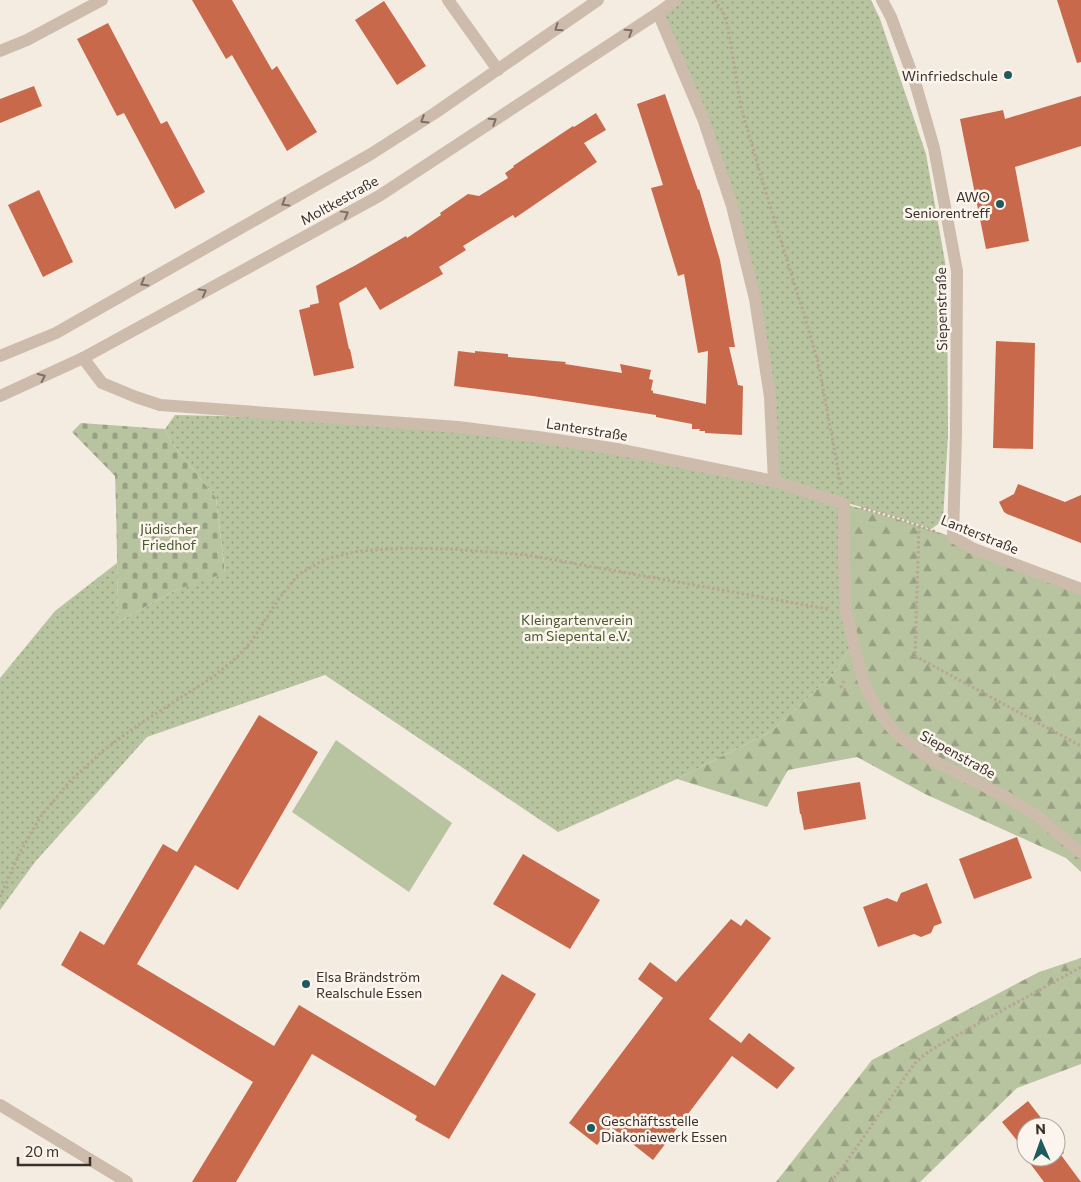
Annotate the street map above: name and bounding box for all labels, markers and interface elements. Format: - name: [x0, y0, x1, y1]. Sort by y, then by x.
- one-way arrow: [555, 22, 564, 31]
- one-way arrow: [623, 29, 632, 38]
- place label: Winfriedschule: [902, 67, 998, 84]
- marker: Winfriedschule: [1002, 69, 1014, 81]
- one-way arrow: [421, 113, 430, 123]
- one-way arrow: [487, 118, 496, 127]
- street label: Moltkestraße: [297, 172, 381, 228]
- place label: AWO Seniorentreff: [905, 188, 990, 221]
- one-way arrow: [281, 196, 290, 206]
- marker: AWO Seniorentreff: [994, 198, 1006, 210]
- one-way arrow: [340, 210, 349, 220]
- street label: Siepenstraße: [932, 267, 950, 351]
- one-way arrow: [140, 277, 149, 287]
- one-way arrow: [198, 288, 207, 298]
- one-way arrow: [37, 373, 46, 384]
- street label: Lanterstraße: [545, 414, 629, 444]
- street label: Lanterstraße: [939, 511, 1021, 557]
- park label: Jüdischer Friedhof: [140, 520, 198, 553]
- park label: Kleingartenverein am Siepental e.V.: [521, 611, 633, 644]
- street label: Siepenstraße: [917, 726, 999, 782]
- place label: Elsa Brändström Realschule Essen: [316, 968, 422, 1001]
- marker: Elsa Brändström Realschule Essen: [300, 978, 312, 990]
- place label: Geschäftsstelle Diakoniewerk Essen: [601, 1112, 727, 1145]
- north arrow: [1016, 1117, 1066, 1167]
- text: N: [1035, 1120, 1046, 1137]
- marker: Geschäftsstelle Diakoniewerk Essen: [585, 1122, 597, 1134]
- scale bar: [18, 1134, 90, 1166]
- text: 20 m: [25, 1142, 59, 1160]

